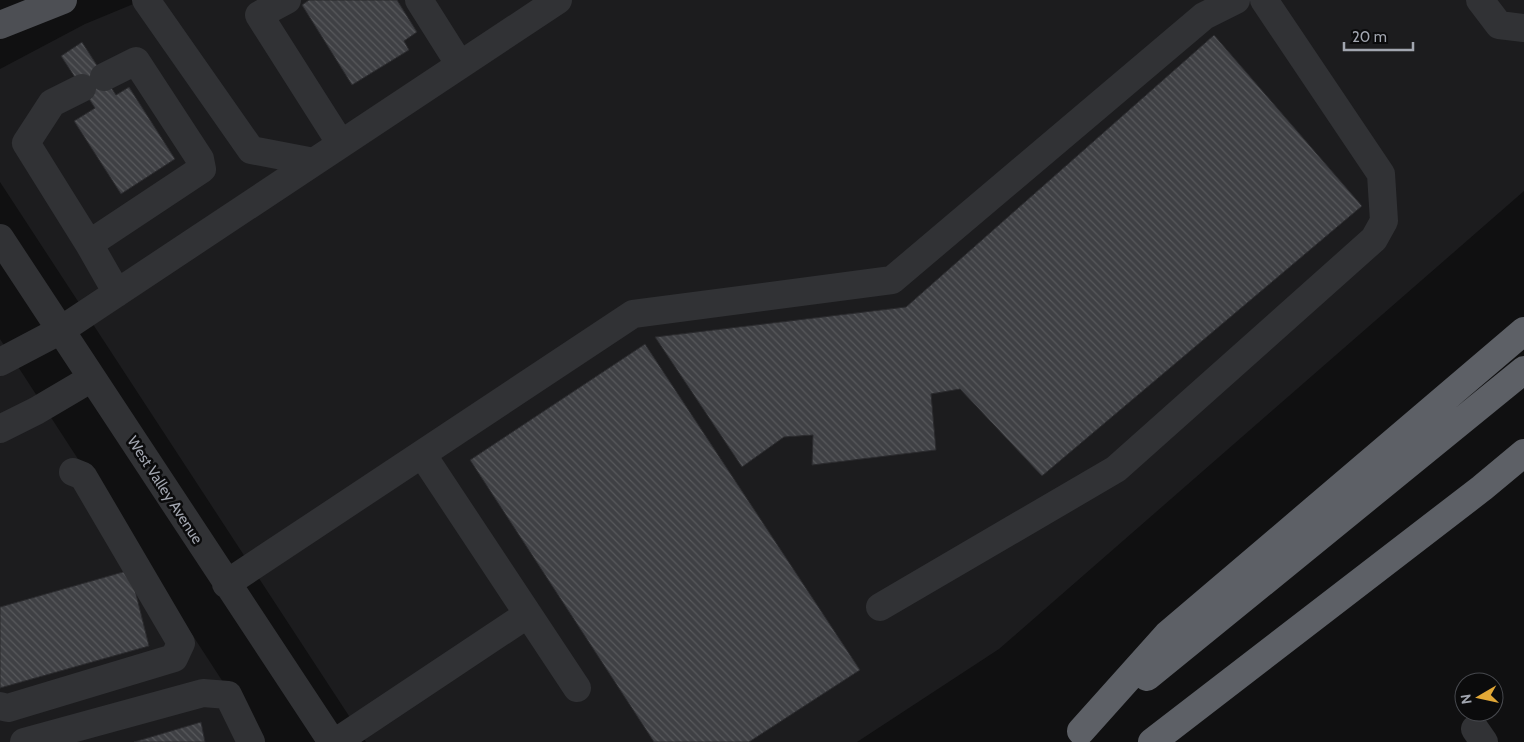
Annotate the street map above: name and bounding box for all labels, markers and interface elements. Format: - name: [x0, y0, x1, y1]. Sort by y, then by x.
- scale bar: [1344, 20, 1413, 52]
- text: 20 m: [1352, 28, 1387, 46]
- street label: West Valley Avenue: [123, 433, 207, 547]
- north arrow: [1454, 672, 1504, 722]
- text: N: [1456, 693, 1476, 705]

